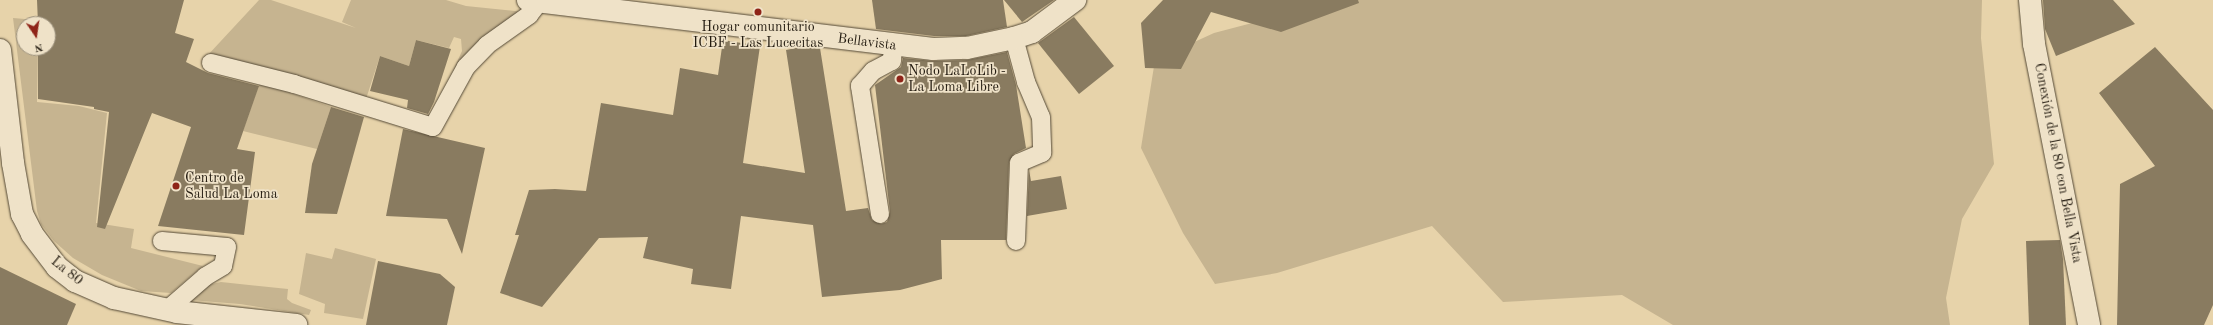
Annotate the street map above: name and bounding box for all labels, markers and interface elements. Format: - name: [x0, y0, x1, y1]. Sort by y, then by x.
- marker: Hogar comunitario ICBF - Las Lucecitas: [753, 7, 763, 17]
- north arrow: [16, 16, 56, 56]
- place label: Hogar comunitario ICBF - Las Lucecitas: [693, 19, 823, 52]
- street label: Bellavista: [837, 30, 897, 54]
- text: N: [33, 41, 44, 54]
- street label: Conexión de la 80 con Bella Vista: [2030, 62, 2086, 264]
- place label: Nodo LaLoLib - La Loma Libre: [908, 63, 1006, 96]
- marker: Nodo LaLoLib - La Loma Libre: [895, 74, 905, 84]
- place label: Centro de Salud La Loma: [185, 170, 278, 202]
- marker: Centro de Salud La Loma: [170, 180, 182, 192]
- street label: La 80: [48, 253, 86, 289]

